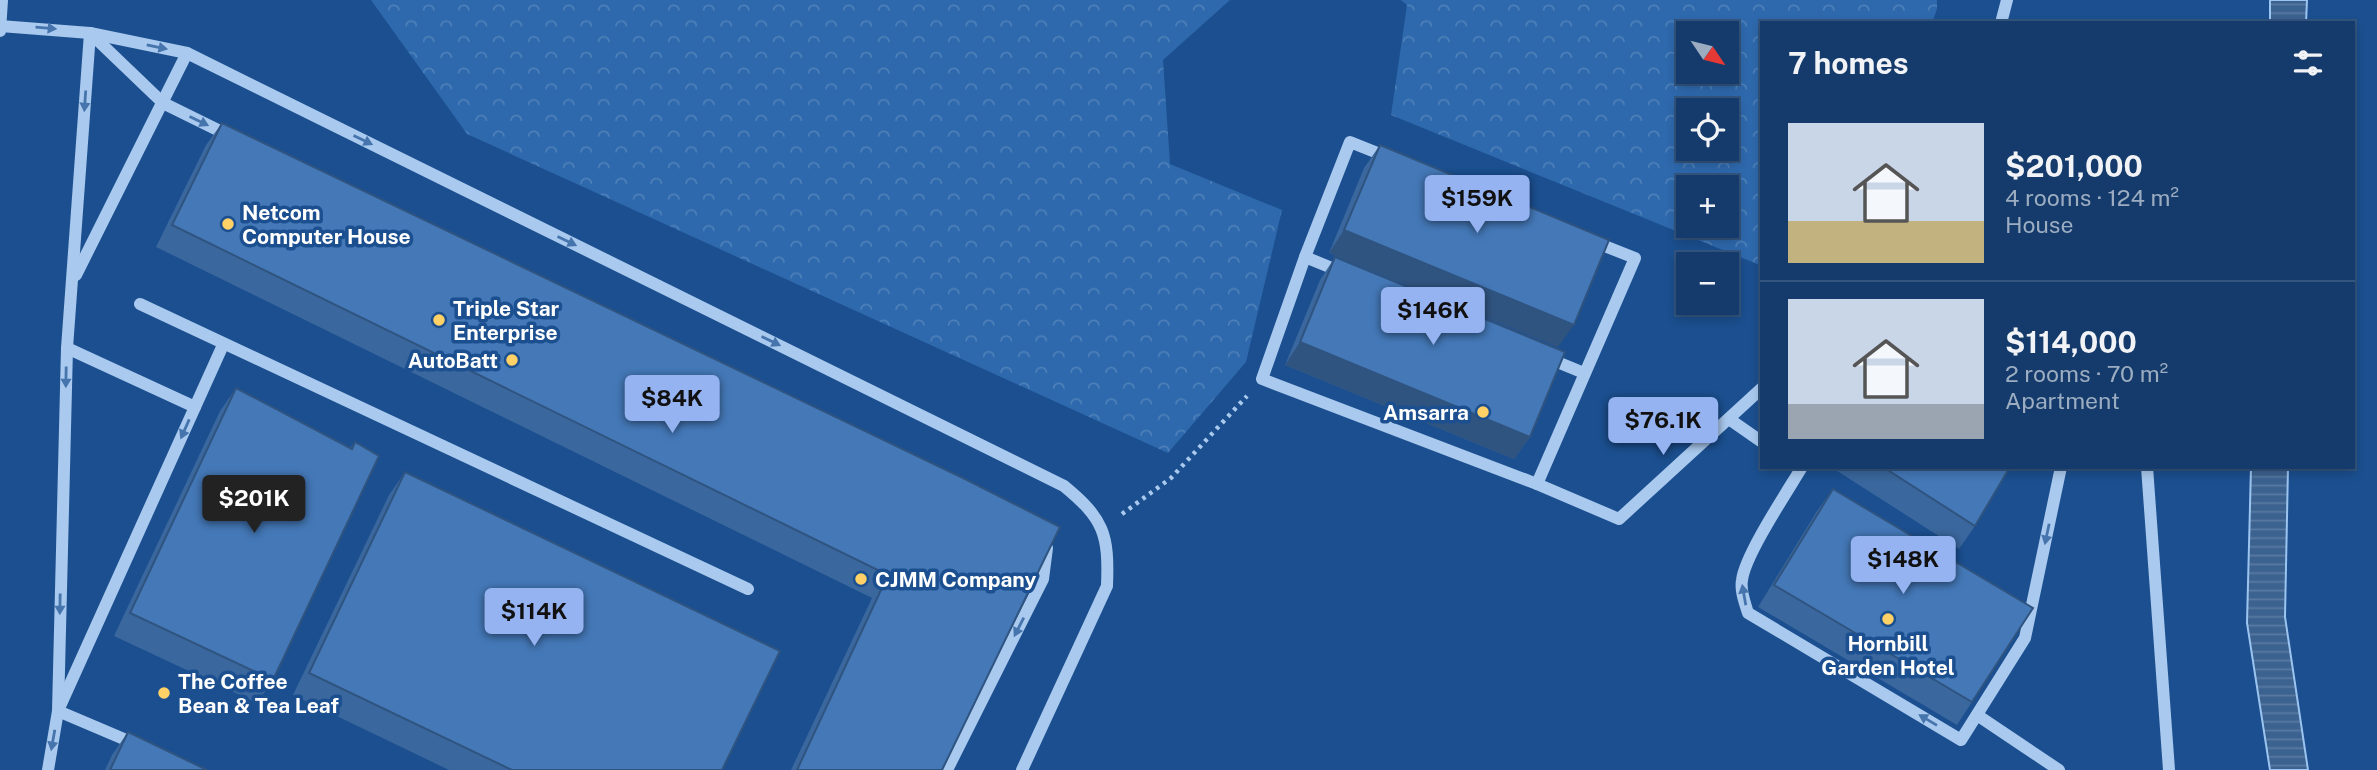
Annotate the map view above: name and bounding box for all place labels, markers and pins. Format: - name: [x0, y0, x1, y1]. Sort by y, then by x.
- pin: $159K: [1428, 176, 1526, 235]
- place label: Netcom Computer House: [242, 200, 411, 249]
- marker: Netcom Computer House: [220, 216, 236, 232]
- pin: $146K: [1384, 288, 1482, 347]
- place label: Triple Star Enterprise: [453, 296, 560, 345]
- marker: Triple Star Enterprise: [431, 312, 447, 328]
- place label: AutoBatt: [408, 348, 498, 373]
- marker: AutoBatt: [504, 352, 520, 368]
- pin: $84K: [631, 376, 713, 435]
- pin: $76.1K: [1606, 398, 1720, 457]
- place label: Amsarra: [1383, 400, 1469, 425]
- marker: Amsarra: [1475, 404, 1491, 420]
- pin: $201K: [205, 476, 303, 535]
- pin: $148K: [1854, 536, 1952, 596]
- place label: CJMM Company: [875, 567, 1036, 592]
- marker: CJMM Company: [853, 571, 869, 587]
- pin: $114K: [485, 588, 583, 648]
- marker: Hornbill Garden Hotel: [1880, 611, 1896, 627]
- place label: Hornbill Garden Hotel: [1821, 631, 1955, 680]
- place label: The Coffee Bean & Tea Leaf: [178, 669, 339, 718]
- marker: The Coffee Bean & Tea Leaf: [156, 685, 172, 701]

